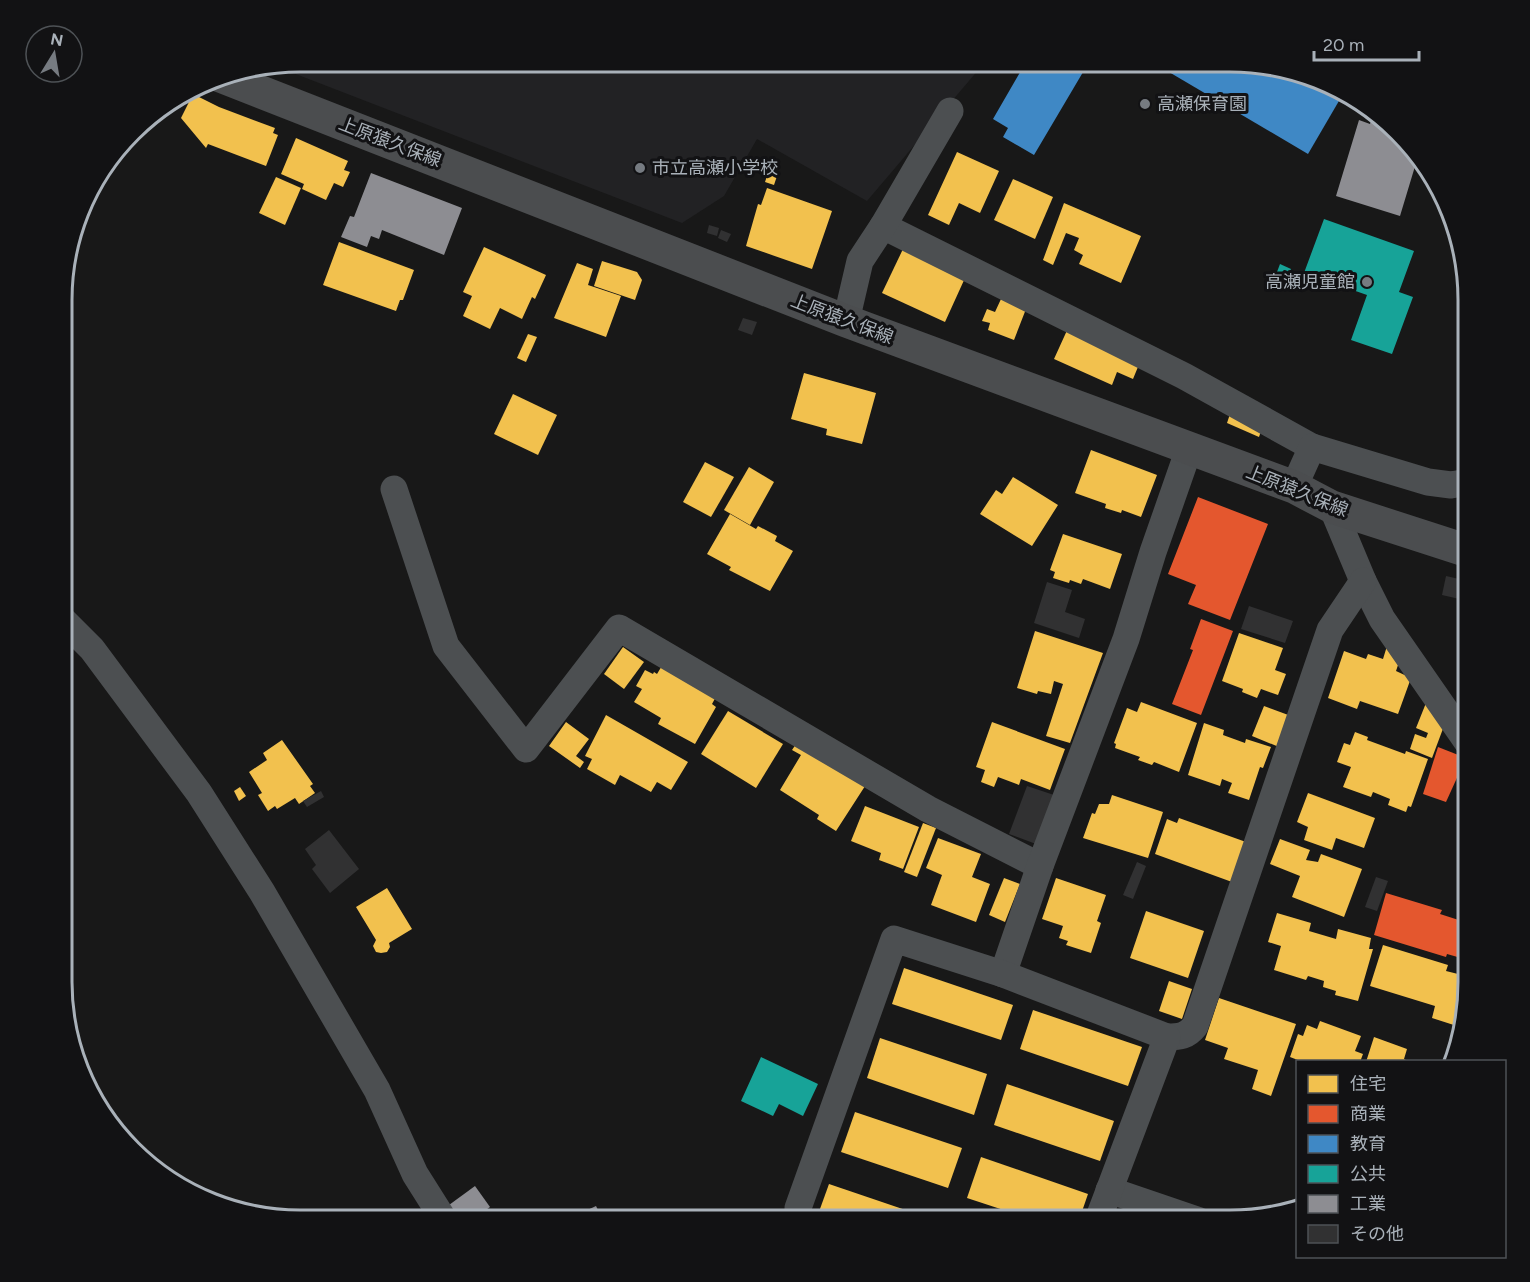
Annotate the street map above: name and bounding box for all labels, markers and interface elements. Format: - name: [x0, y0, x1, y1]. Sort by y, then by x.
- north arrow: [24, 24, 84, 84]
- scale bar: [1314, 24, 1419, 62]
- text: N: [49, 29, 65, 50]
- text: 20 m: [1323, 34, 1364, 56]
- place label: 高瀬保育園: [1157, 93, 1247, 115]
- marker: 高瀬保育園: [1138, 97, 1152, 111]
- street label: 上原猿久保線: [336, 112, 444, 172]
- place label: 市立高瀬小学校: [652, 157, 778, 179]
- marker: 市立高瀬小学校: [633, 161, 647, 175]
- place label: 高瀬児童館: [1265, 271, 1355, 293]
- marker: 高瀬児童館: [1360, 275, 1374, 289]
- street label: 上原猿久保線: [788, 289, 896, 349]
- street label: 上原猿久保線: [1243, 461, 1351, 521]
- legend: [1296, 1060, 1506, 1258]
- text: 住宅: [1350, 1073, 1386, 1095]
- text: 商業: [1350, 1103, 1386, 1125]
- text: 教育: [1350, 1133, 1386, 1155]
- text: 公共: [1350, 1163, 1386, 1185]
- text: 工業: [1350, 1193, 1386, 1215]
- text: その他: [1350, 1223, 1404, 1245]

